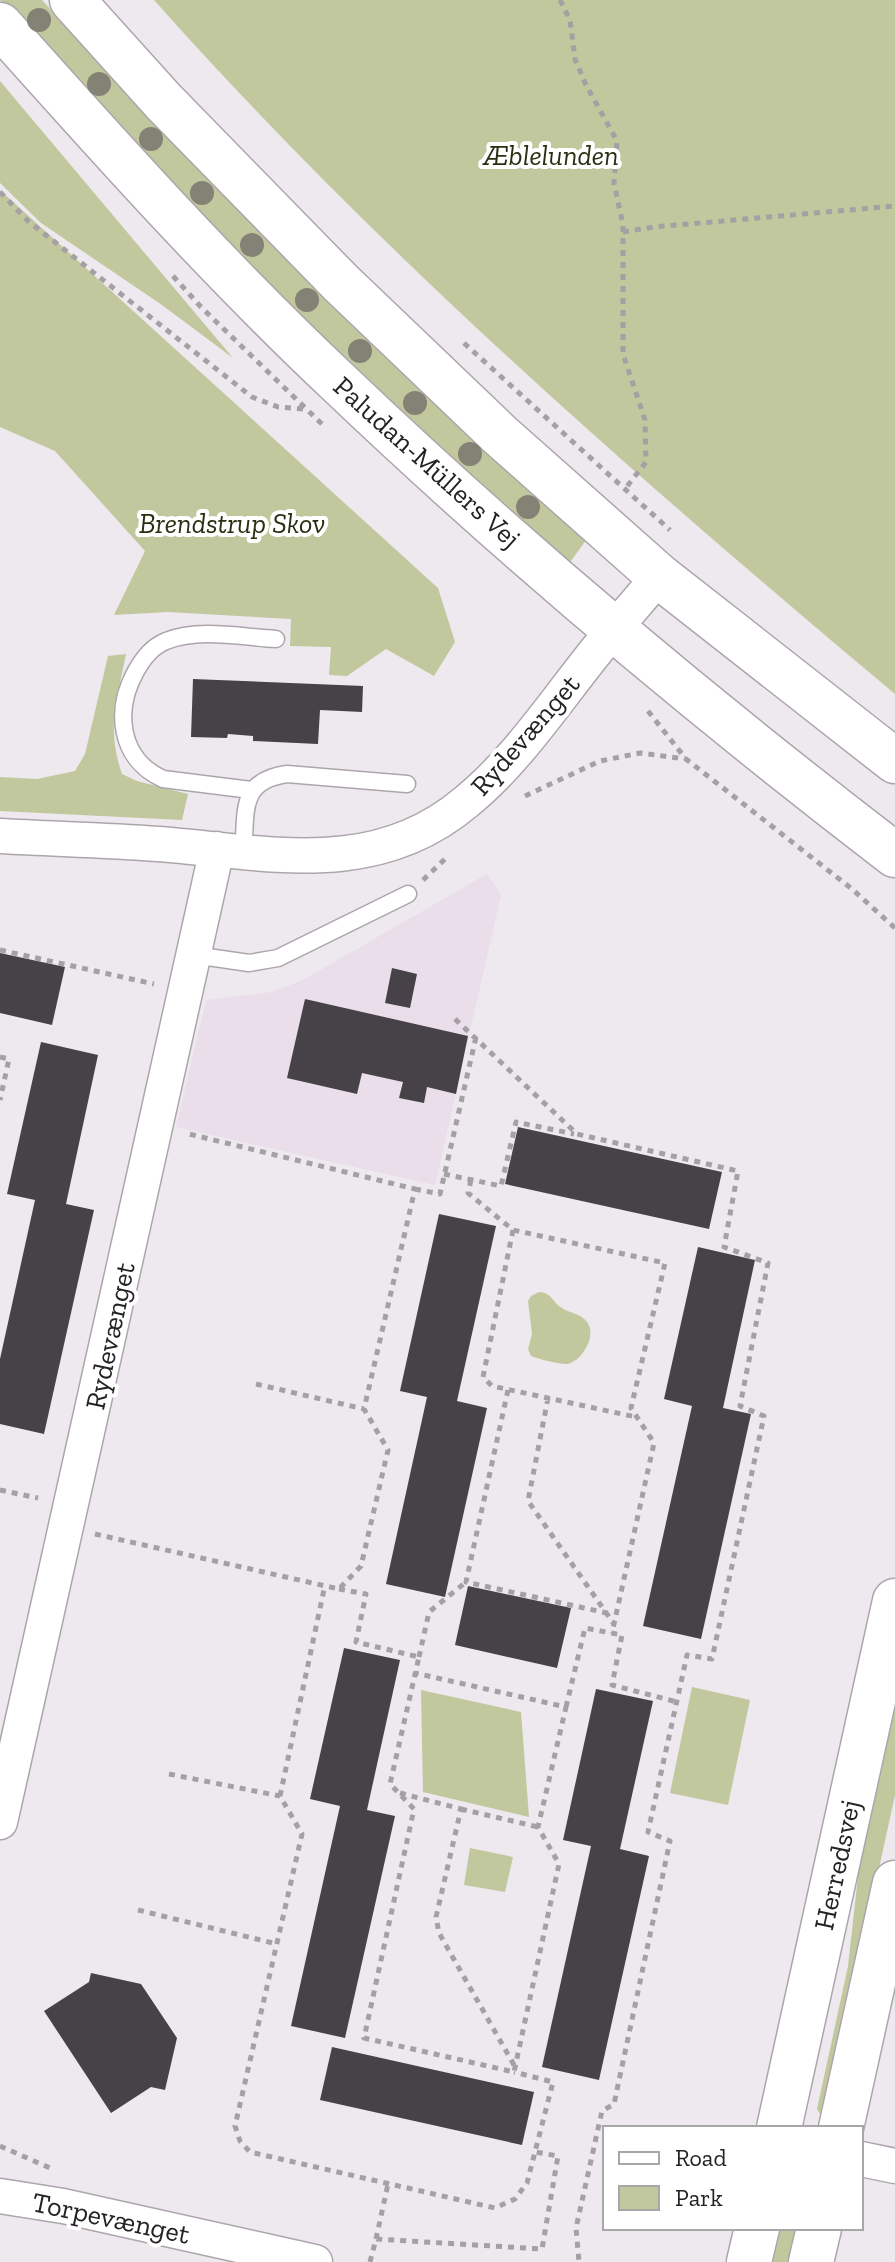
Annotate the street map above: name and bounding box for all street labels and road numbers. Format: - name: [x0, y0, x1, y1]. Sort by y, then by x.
- street label: Paludan-Müllers Vej: [327, 369, 527, 555]
- street label: Rydevænget: [464, 667, 587, 802]
- street label: Rydevænget: [78, 1259, 142, 1412]
- street label: Herredsvej: [807, 1797, 867, 1933]
- street label: Torpevænget: [29, 2185, 193, 2251]

